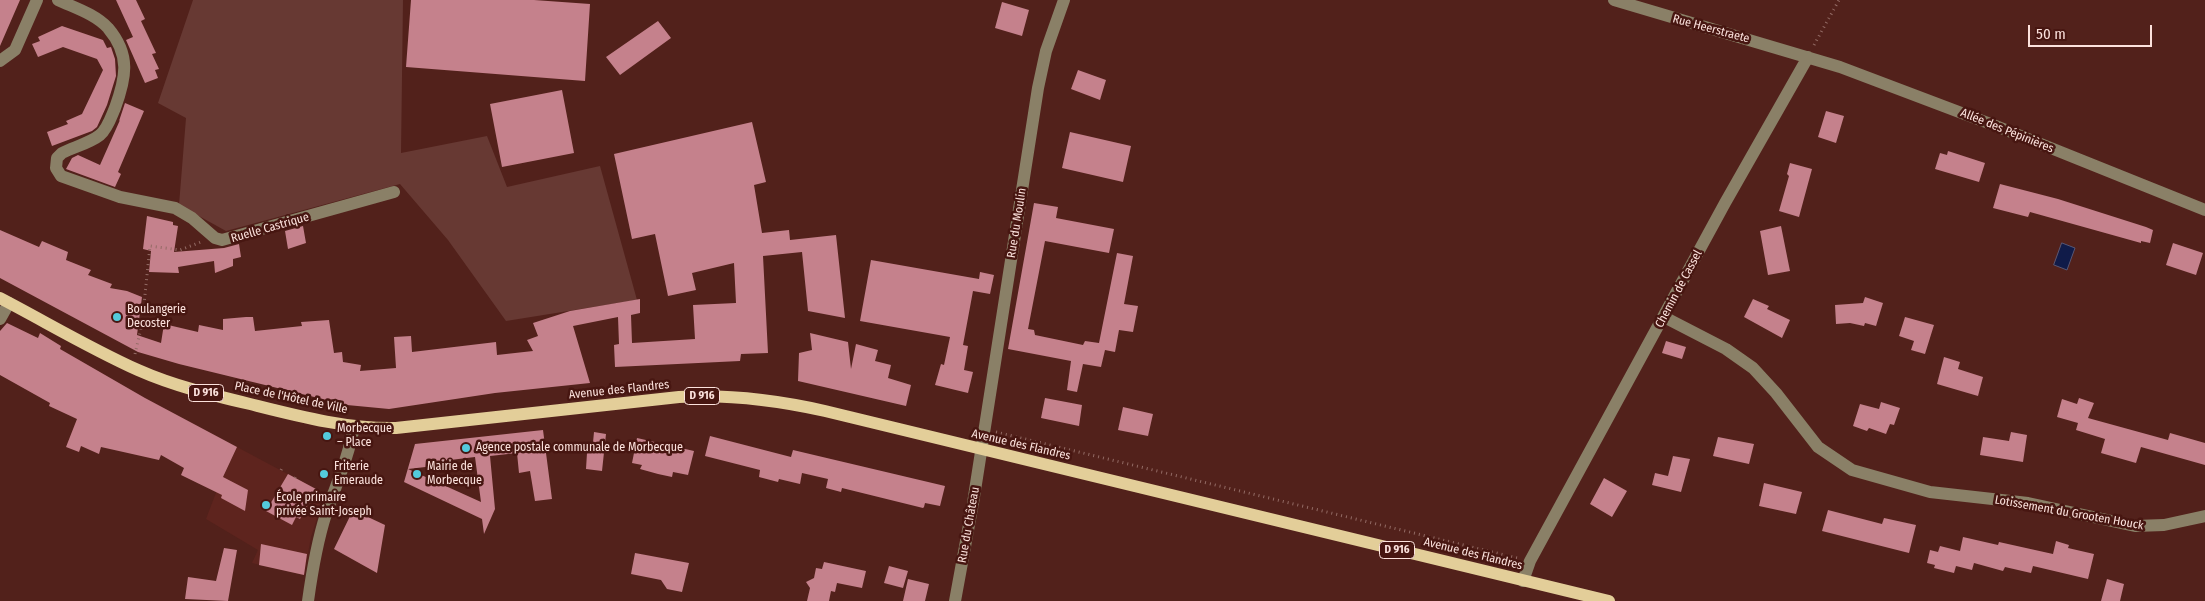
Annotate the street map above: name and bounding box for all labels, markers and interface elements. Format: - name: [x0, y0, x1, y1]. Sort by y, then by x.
- street label: Rue Heerstraete: [1671, 12, 1751, 46]
- scale bar: [2030, 15, 2154, 47]
- text: 50 m: [2036, 25, 2066, 43]
- street label: Allée des Pépinières: [1958, 106, 2056, 156]
- street label: Rue du Moulin: [1004, 187, 1030, 259]
- street label: Ruelle Castrique: [229, 210, 311, 246]
- street label: Chemin de Cassel: [1653, 248, 1705, 330]
- place label: Boulangerie Decoster: [127, 303, 186, 331]
- marker: Boulangerie Decoster: [111, 311, 123, 323]
- street label: Avenue des Flandres: [568, 378, 670, 402]
- street label: Place de l'Hôtel de Ville: [233, 379, 349, 417]
- road number: D 916: [188, 384, 224, 402]
- road number: D 916: [684, 388, 720, 404]
- place label: Morbecque – Place: [337, 422, 392, 450]
- street label: Avenue des Flandres: [970, 427, 1072, 463]
- marker: Morbecque – Place: [321, 430, 333, 442]
- place label: Agence postale communale de Morbecque: [476, 441, 683, 455]
- marker: Agence postale communale de Morbecque: [460, 442, 472, 454]
- place label: Friterie Emeraude: [334, 460, 383, 488]
- place label: Mairie de Morbecque: [427, 460, 482, 488]
- marker: Friterie Emeraude: [318, 468, 330, 480]
- marker: Mairie de Morbecque: [411, 468, 423, 480]
- street label: Rue du Château: [955, 486, 983, 564]
- place label: École primaire privée Saint-Joseph: [276, 491, 372, 519]
- street label: Lotissement du Grooten Houck: [1993, 493, 2145, 533]
- marker: École primaire privée Saint-Joseph: [260, 499, 272, 511]
- street label: Avenue des Flandres: [1422, 535, 1524, 573]
- road number: D 916: [1380, 542, 1414, 558]

